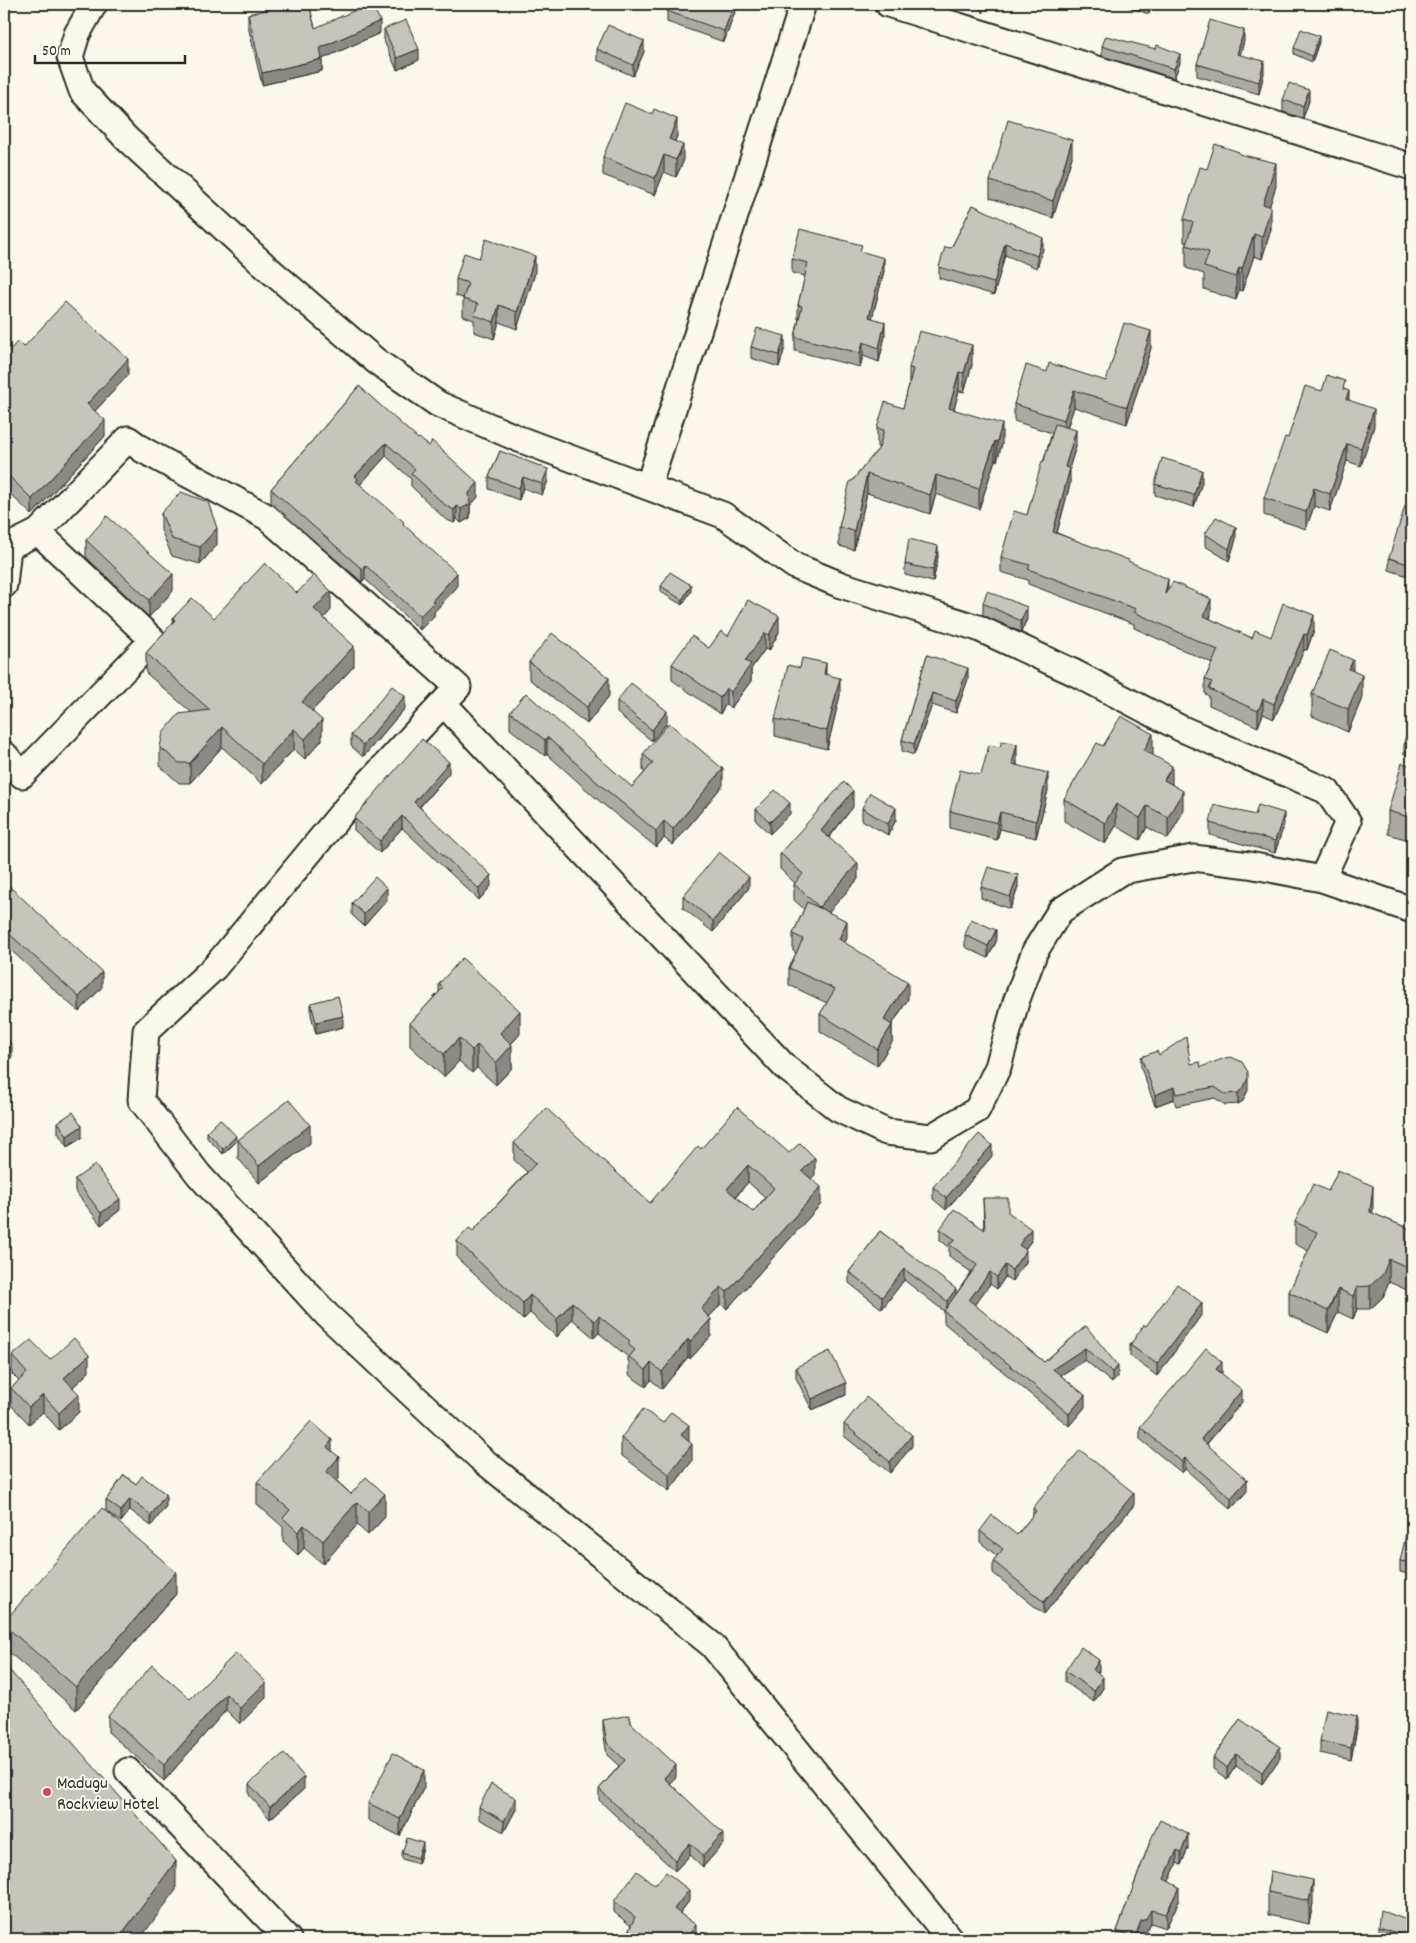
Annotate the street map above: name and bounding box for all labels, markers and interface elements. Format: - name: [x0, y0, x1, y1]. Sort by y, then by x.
- scale bar: [35, 32, 185, 64]
- text: 50 m: [42, 41, 71, 63]
- place label: Madugu Rockview Hotel: [57, 1772, 160, 1818]
- marker: Madugu Rockview Hotel: [41, 1786, 53, 1798]

